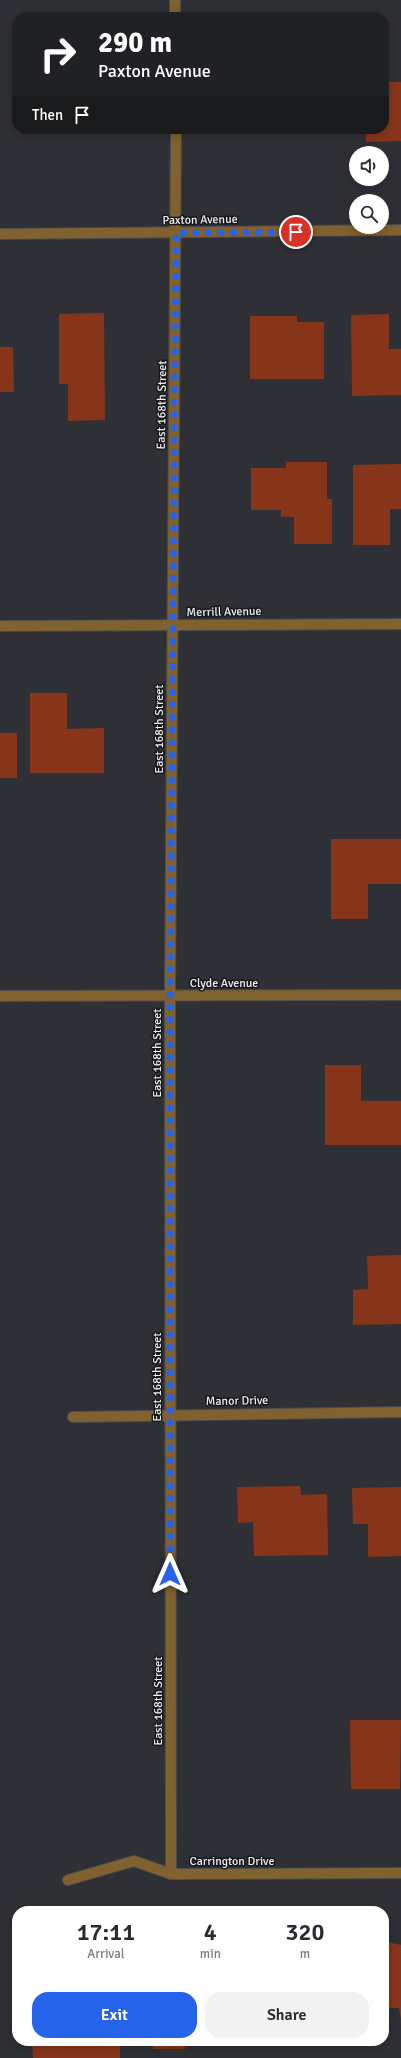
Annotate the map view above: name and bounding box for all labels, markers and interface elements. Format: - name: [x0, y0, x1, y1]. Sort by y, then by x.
- text: 290 m: [98, 26, 172, 60]
- icon: right: [32, 28, 84, 80]
- text: Paxton Avenue: [98, 60, 211, 82]
- icon: arrive: [71, 104, 93, 126]
- text: Then: [32, 106, 63, 124]
- map controls: [349, 146, 389, 234]
- button: sound: [349, 146, 389, 186]
- button: search: [349, 194, 389, 234]
- street label: Paxton Avenue: [162, 212, 238, 228]
- pin: [279, 215, 313, 249]
- icon: arrive: [285, 221, 307, 243]
- street label: East 168th Street: [154, 360, 170, 450]
- street label: Merrill Avenue: [186, 604, 262, 620]
- street label: East 168th Street: [152, 685, 167, 773]
- street label: Clyde Avenue: [190, 976, 258, 991]
- street label: East 168th Street: [150, 1009, 165, 1097]
- street label: East 168th Street: [150, 1333, 165, 1421]
- street label: Manor Drive: [206, 1393, 268, 1409]
- position arrow: [149, 1553, 191, 1595]
- street label: East 168th Street: [151, 1657, 166, 1745]
- street label: Carrington Drive: [190, 1854, 274, 1869]
- text: 17:11: [77, 1917, 135, 1947]
- text: 4: [204, 1917, 217, 1947]
- text: 320: [285, 1917, 324, 1947]
- text: Arrival: [87, 1946, 125, 1962]
- text: min: [200, 1946, 221, 1962]
- text: m: [300, 1946, 310, 1962]
- button: Exit: [32, 1992, 197, 2038]
- button: Share: [205, 1992, 369, 2038]

